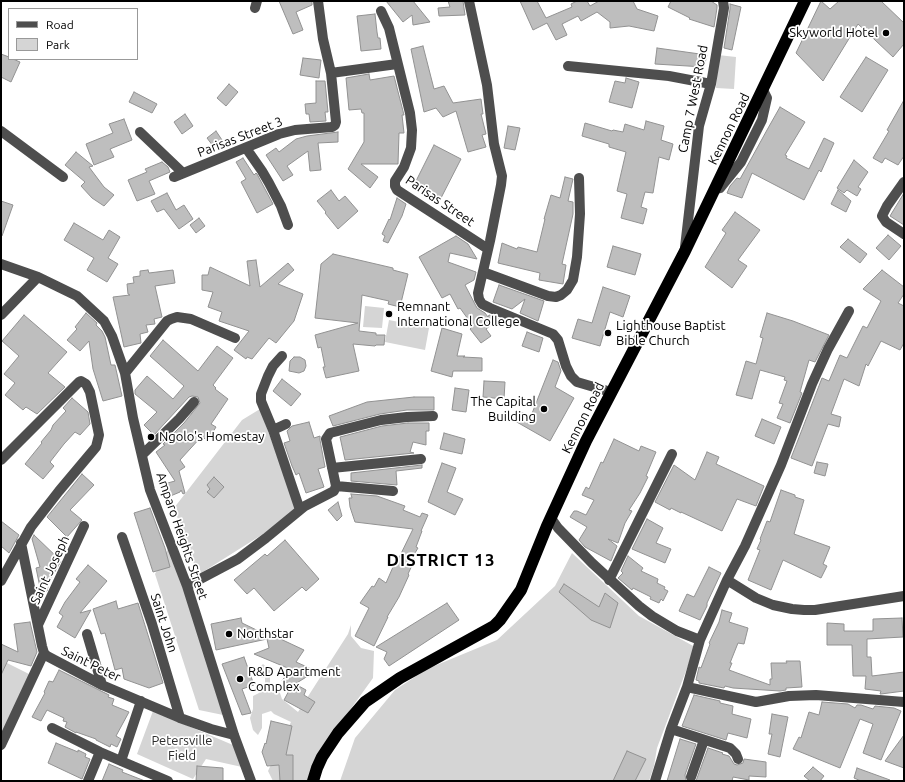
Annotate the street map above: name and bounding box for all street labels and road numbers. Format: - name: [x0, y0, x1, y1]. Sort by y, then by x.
- street label: Camp 7 West Road: [675, 44, 711, 154]
- street label: Kennon Road: [705, 91, 753, 167]
- street label: Parisas Street 3: [195, 114, 285, 160]
- street label: Parisas Street: [403, 172, 477, 230]
- street label: Kennon Road: [558, 380, 608, 456]
- street label: Amparo Heights Street: [153, 470, 211, 602]
- street label: Saint Joseph: [27, 533, 73, 607]
- street label: Saint John: [147, 592, 181, 654]
- street label: Saint Peter: [59, 643, 123, 685]

